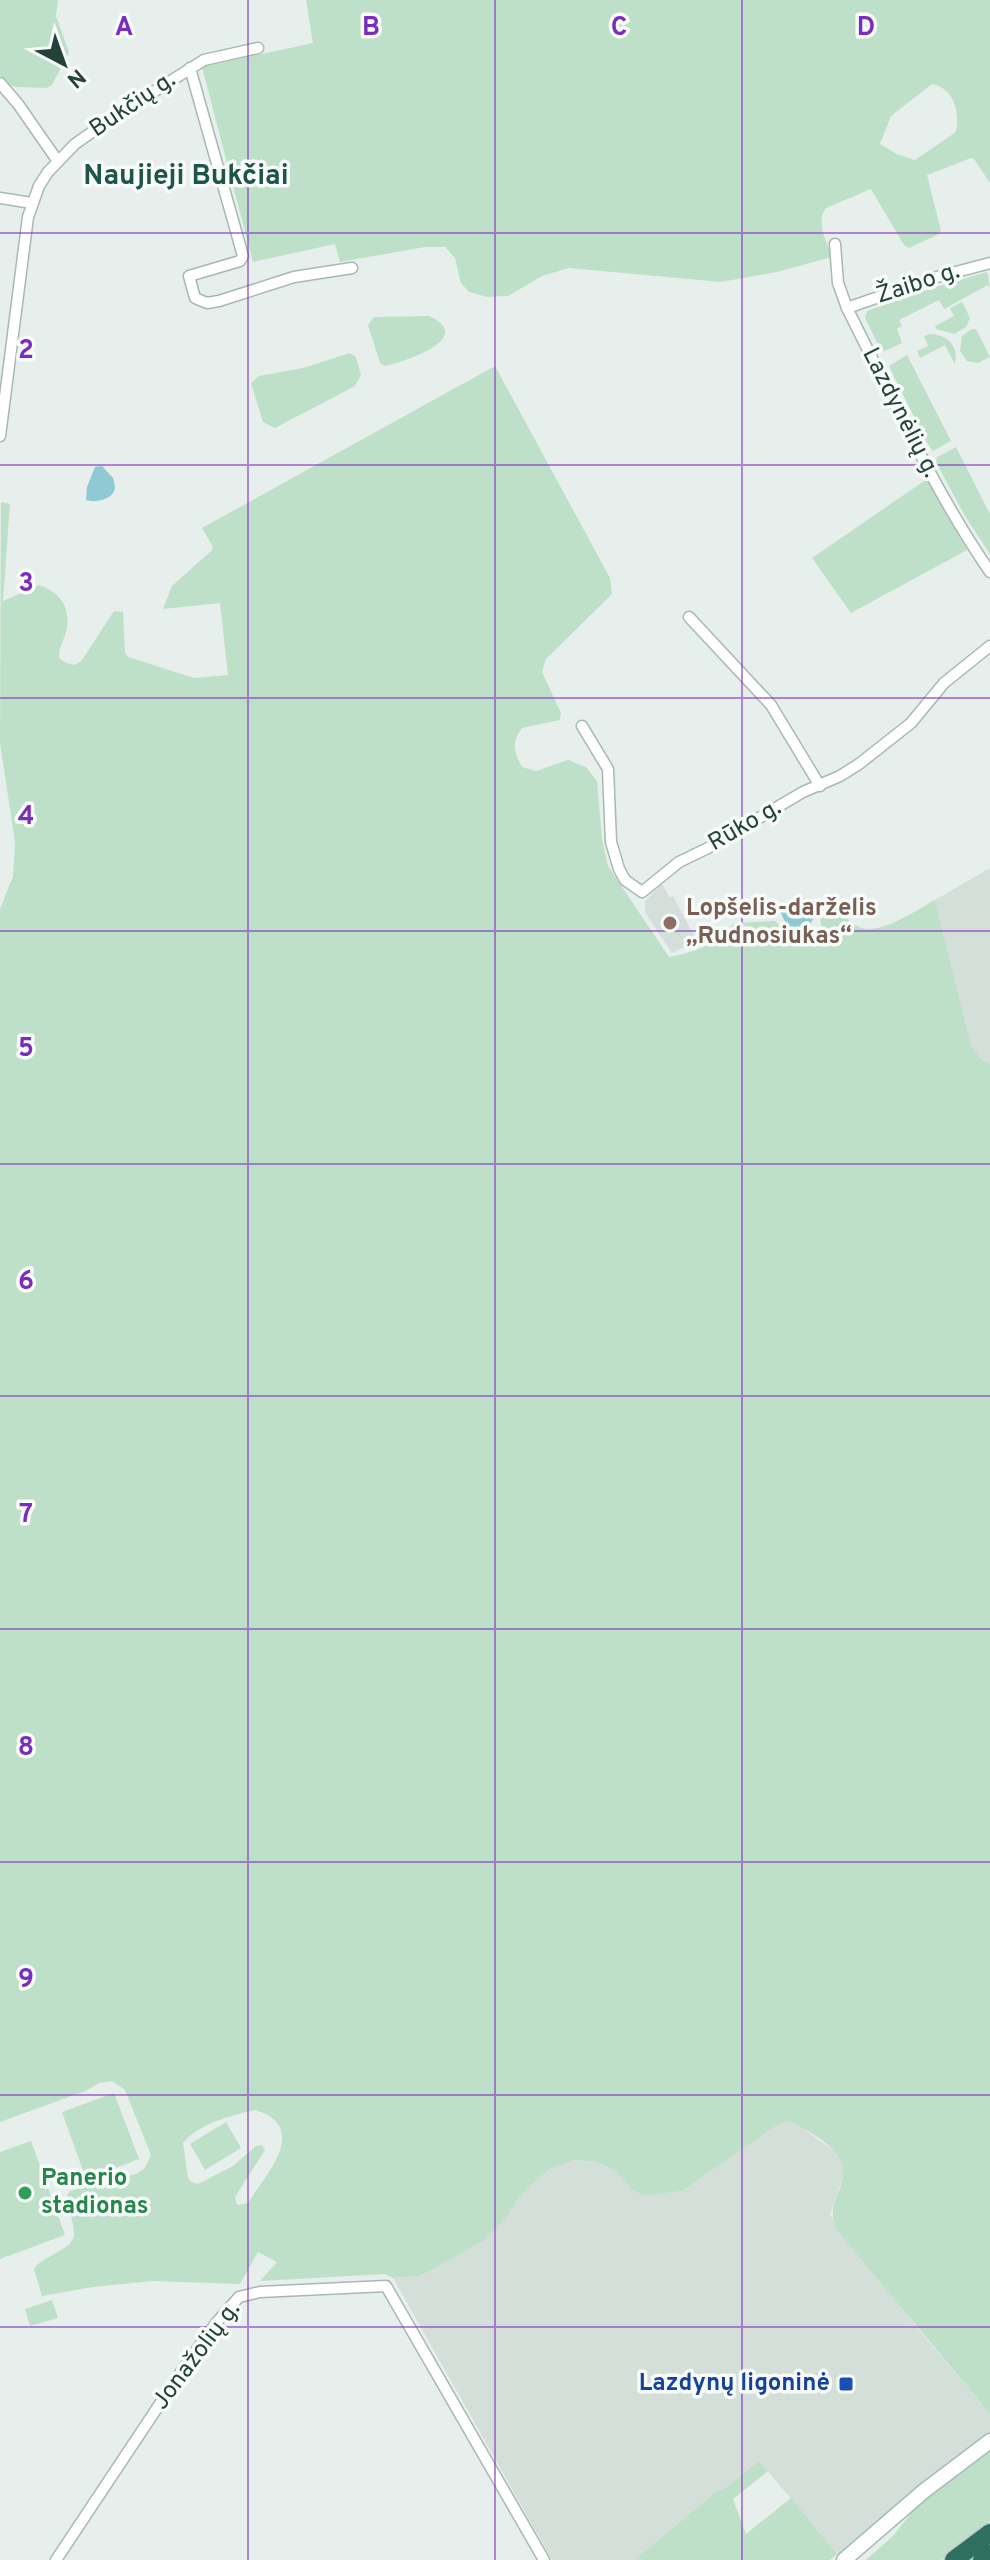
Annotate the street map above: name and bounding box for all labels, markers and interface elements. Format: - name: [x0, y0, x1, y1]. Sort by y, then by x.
- text: A: [115, 12, 133, 45]
- text: B: [362, 12, 380, 45]
- text: C: [611, 12, 627, 45]
- text: D: [857, 12, 875, 45]
- north arrow: [24, 24, 104, 104]
- text: N: [61, 62, 90, 93]
- street label: Bukčių g.: [84, 65, 182, 145]
- district label: Naujieji Bukčiai: [83, 159, 289, 195]
- street label: Žaibo g.: [872, 255, 964, 312]
- text: 2: [18, 335, 34, 368]
- street label: Lazdynėlių g.: [854, 343, 946, 483]
- text: 3: [18, 568, 34, 601]
- street label: Rūko g.: [703, 793, 787, 859]
- text: 4: [18, 801, 34, 834]
- place label: Lopšelis-darželis „Rudnosiukas“: [686, 894, 877, 952]
- marker: Lopšelis-darželis „Rudnosiukas“: [661, 914, 679, 932]
- text: 5: [18, 1033, 34, 1066]
- text: 6: [18, 1266, 34, 1299]
- text: 7: [19, 1499, 33, 1532]
- text: 8: [18, 1732, 34, 1765]
- text: 9: [18, 1964, 34, 1997]
- place label: Panerio stadionas: [41, 2164, 149, 2222]
- marker: Panerio stadionas: [16, 2184, 34, 2202]
- street label: Jonažolių g.: [146, 2296, 248, 2416]
- place label: Lazdynų ligoninė: [639, 2369, 830, 2399]
- marker: Lazdynų ligoninė: [837, 2375, 855, 2393]

